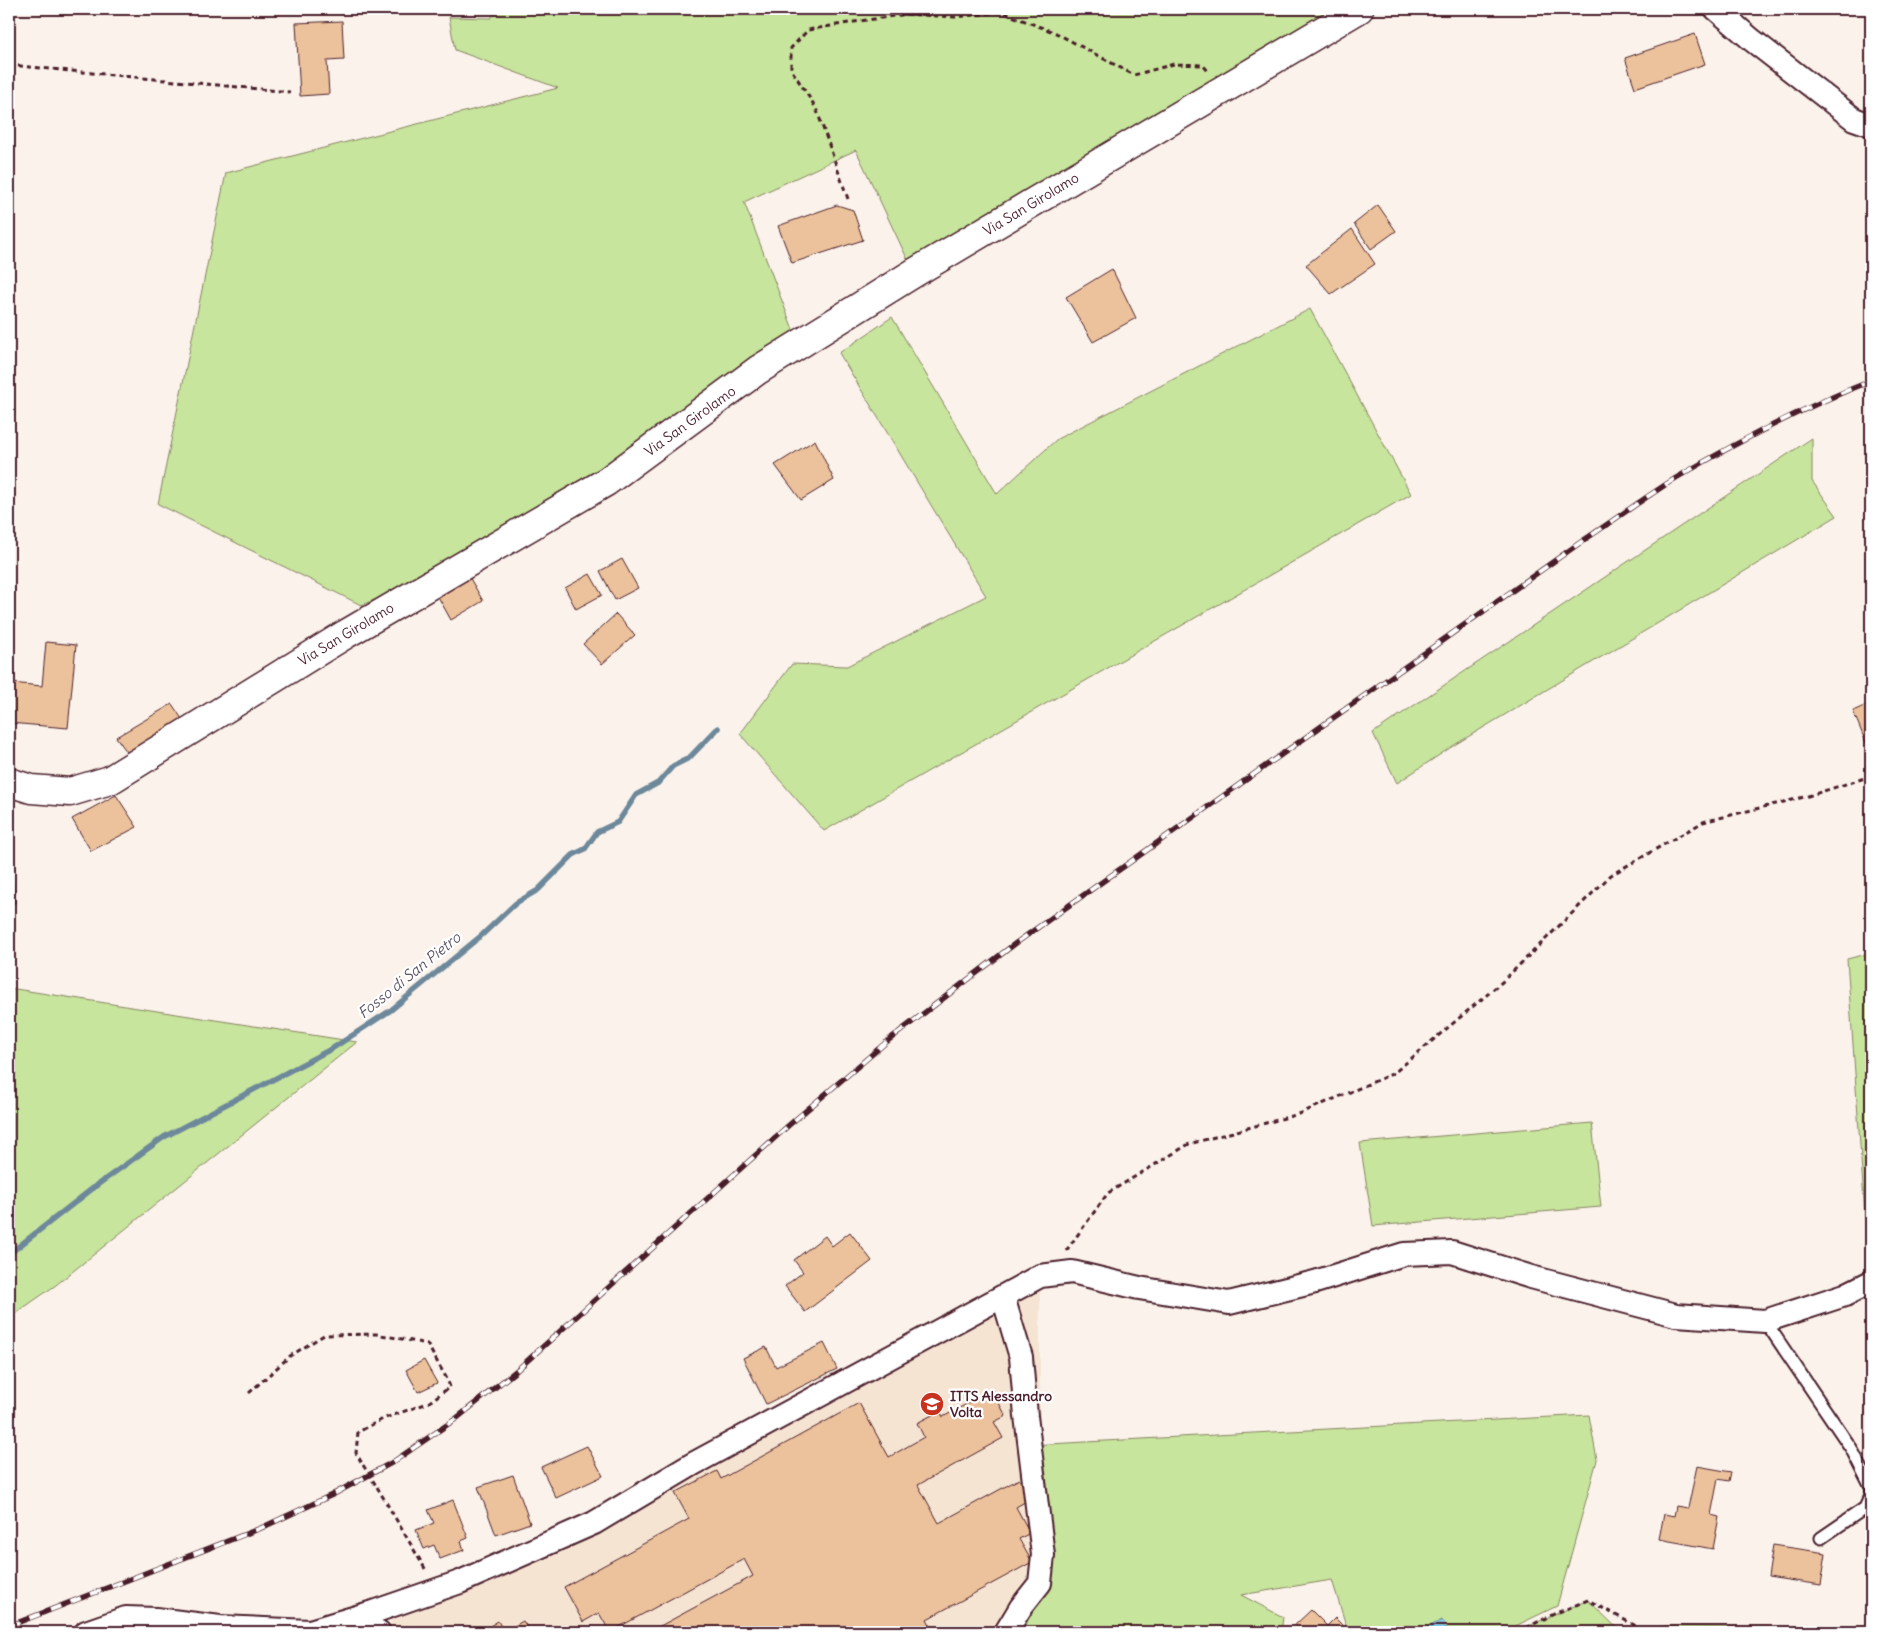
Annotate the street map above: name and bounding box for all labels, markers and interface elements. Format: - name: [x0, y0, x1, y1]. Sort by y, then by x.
- street label: Via San Girolamo: [980, 168, 1082, 240]
- street label: Via San Girolamo: [641, 382, 739, 460]
- street label: Via San Girolamo: [295, 598, 397, 670]
- water label: Fosso di San Pietro: [354, 927, 465, 1022]
- place label: ITTS Alessandro Volta: [950, 1387, 1052, 1421]
- school or university icon: ITTS Alessandro Volta: [919, 1391, 945, 1417]

